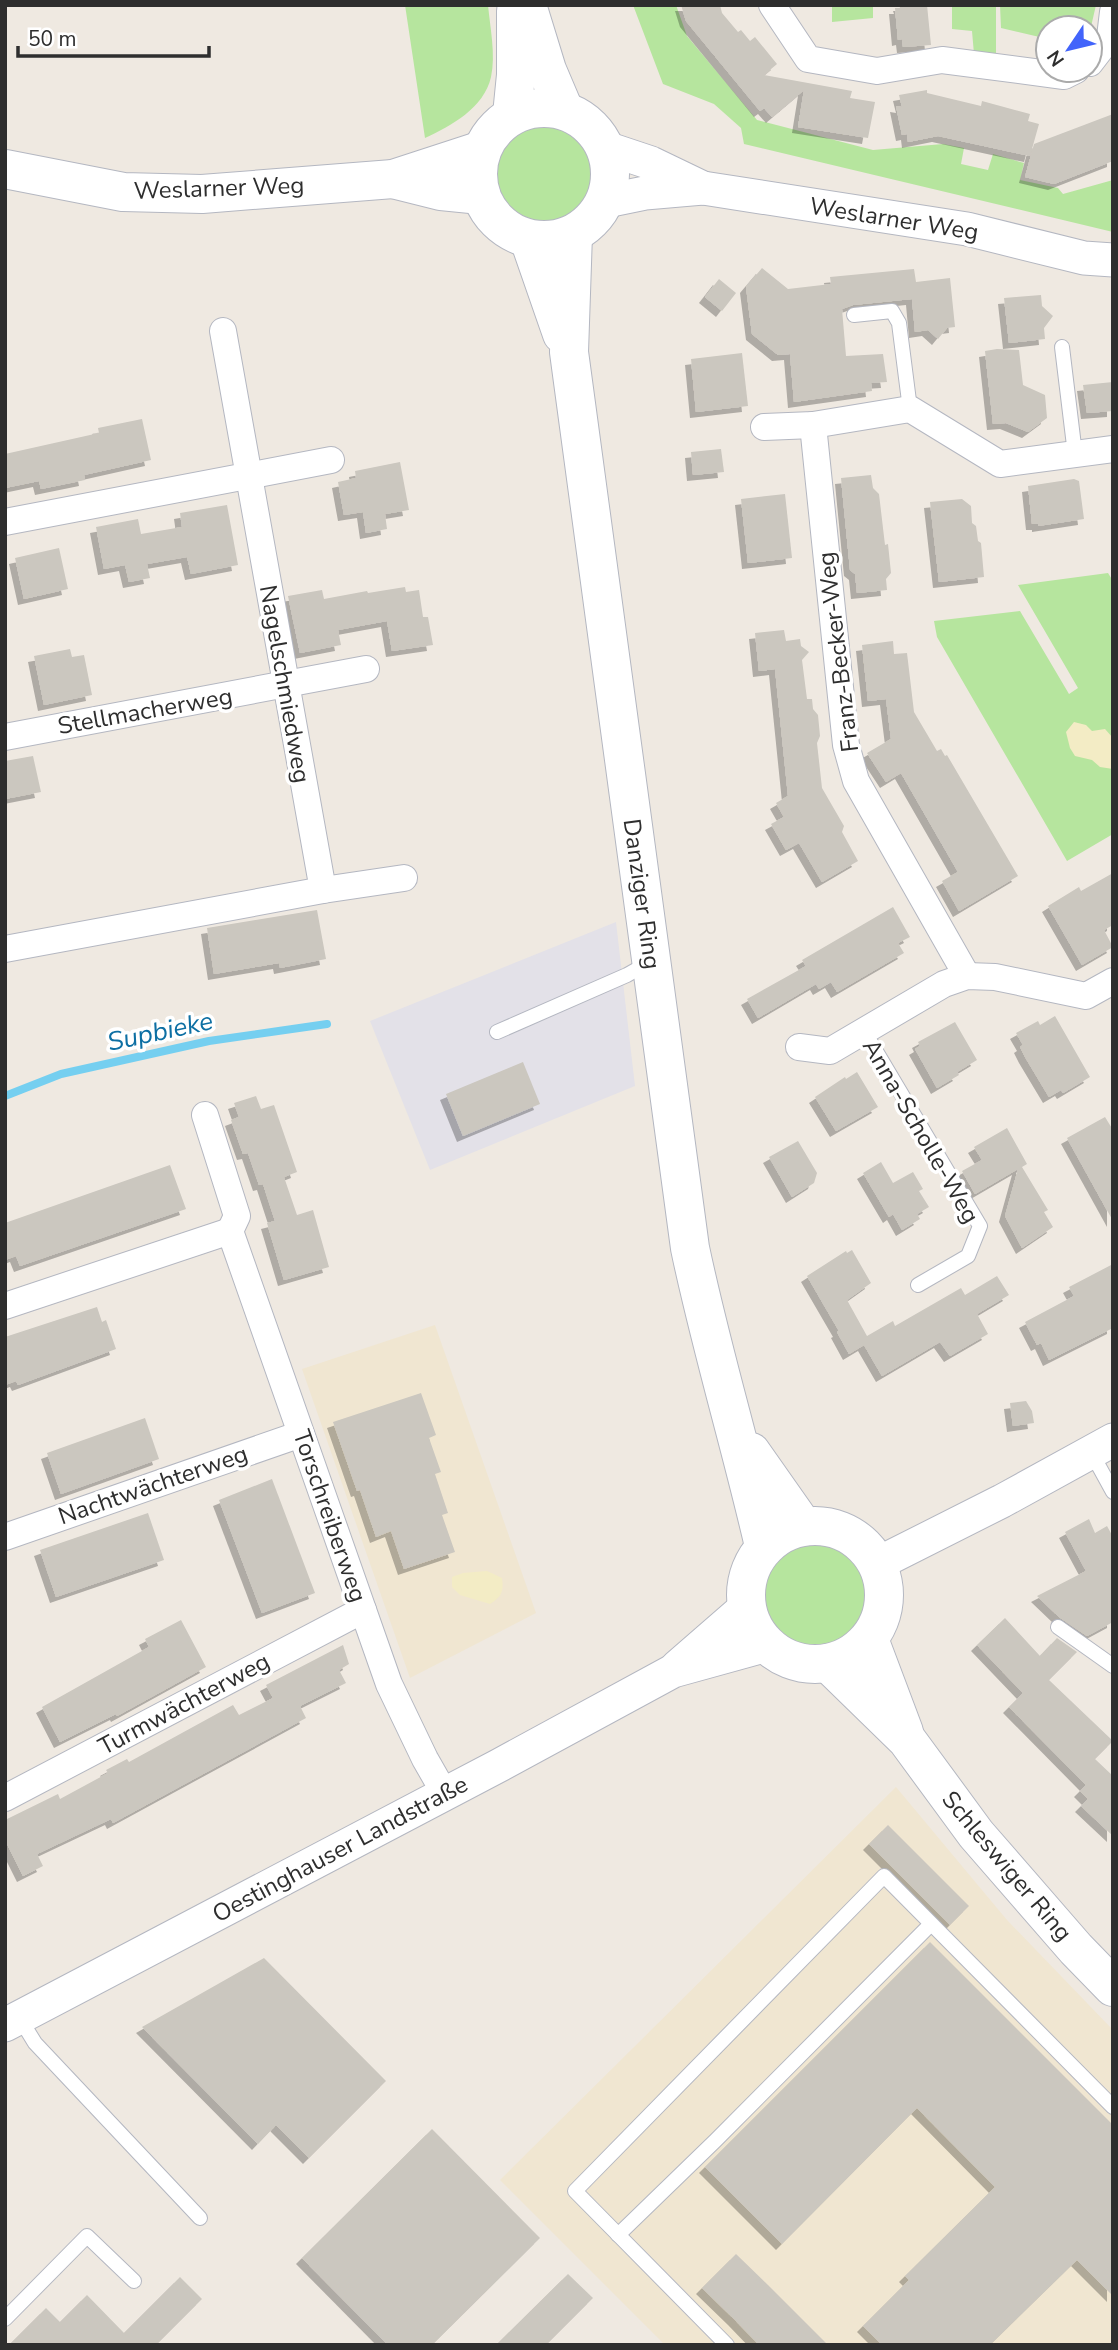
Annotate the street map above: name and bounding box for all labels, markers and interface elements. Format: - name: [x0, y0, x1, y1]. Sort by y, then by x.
- scale bar: [18, 14, 208, 58]
- north arrow: [1034, 14, 1104, 84]
- text: 50 m: [28, 25, 77, 53]
- text: N: [1041, 45, 1071, 71]
- street label: Weslarner Weg: [133, 169, 305, 207]
- street label: Weslarner Weg: [807, 190, 981, 248]
- street label: Franz-Becker-Weg: [810, 550, 866, 754]
- street label: Nagelschmiedweg: [252, 583, 318, 785]
- street label: Stellmacherweg: [55, 680, 235, 742]
- street label: Danziger Ring: [616, 817, 668, 971]
- water label: Supbieke: [104, 1003, 216, 1060]
- street label: Anna-Scholle-Weg: [855, 1033, 987, 1229]
- street label: Torschreiberweg: [286, 1426, 374, 1606]
- street label: Nachtwächterweg: [54, 1438, 252, 1532]
- street label: Turmwächterweg: [93, 1645, 275, 1763]
- street label: Oestinghauser Landstraße: [207, 1768, 473, 1930]
- street label: Schleswiger Ring: [935, 1784, 1079, 1948]

